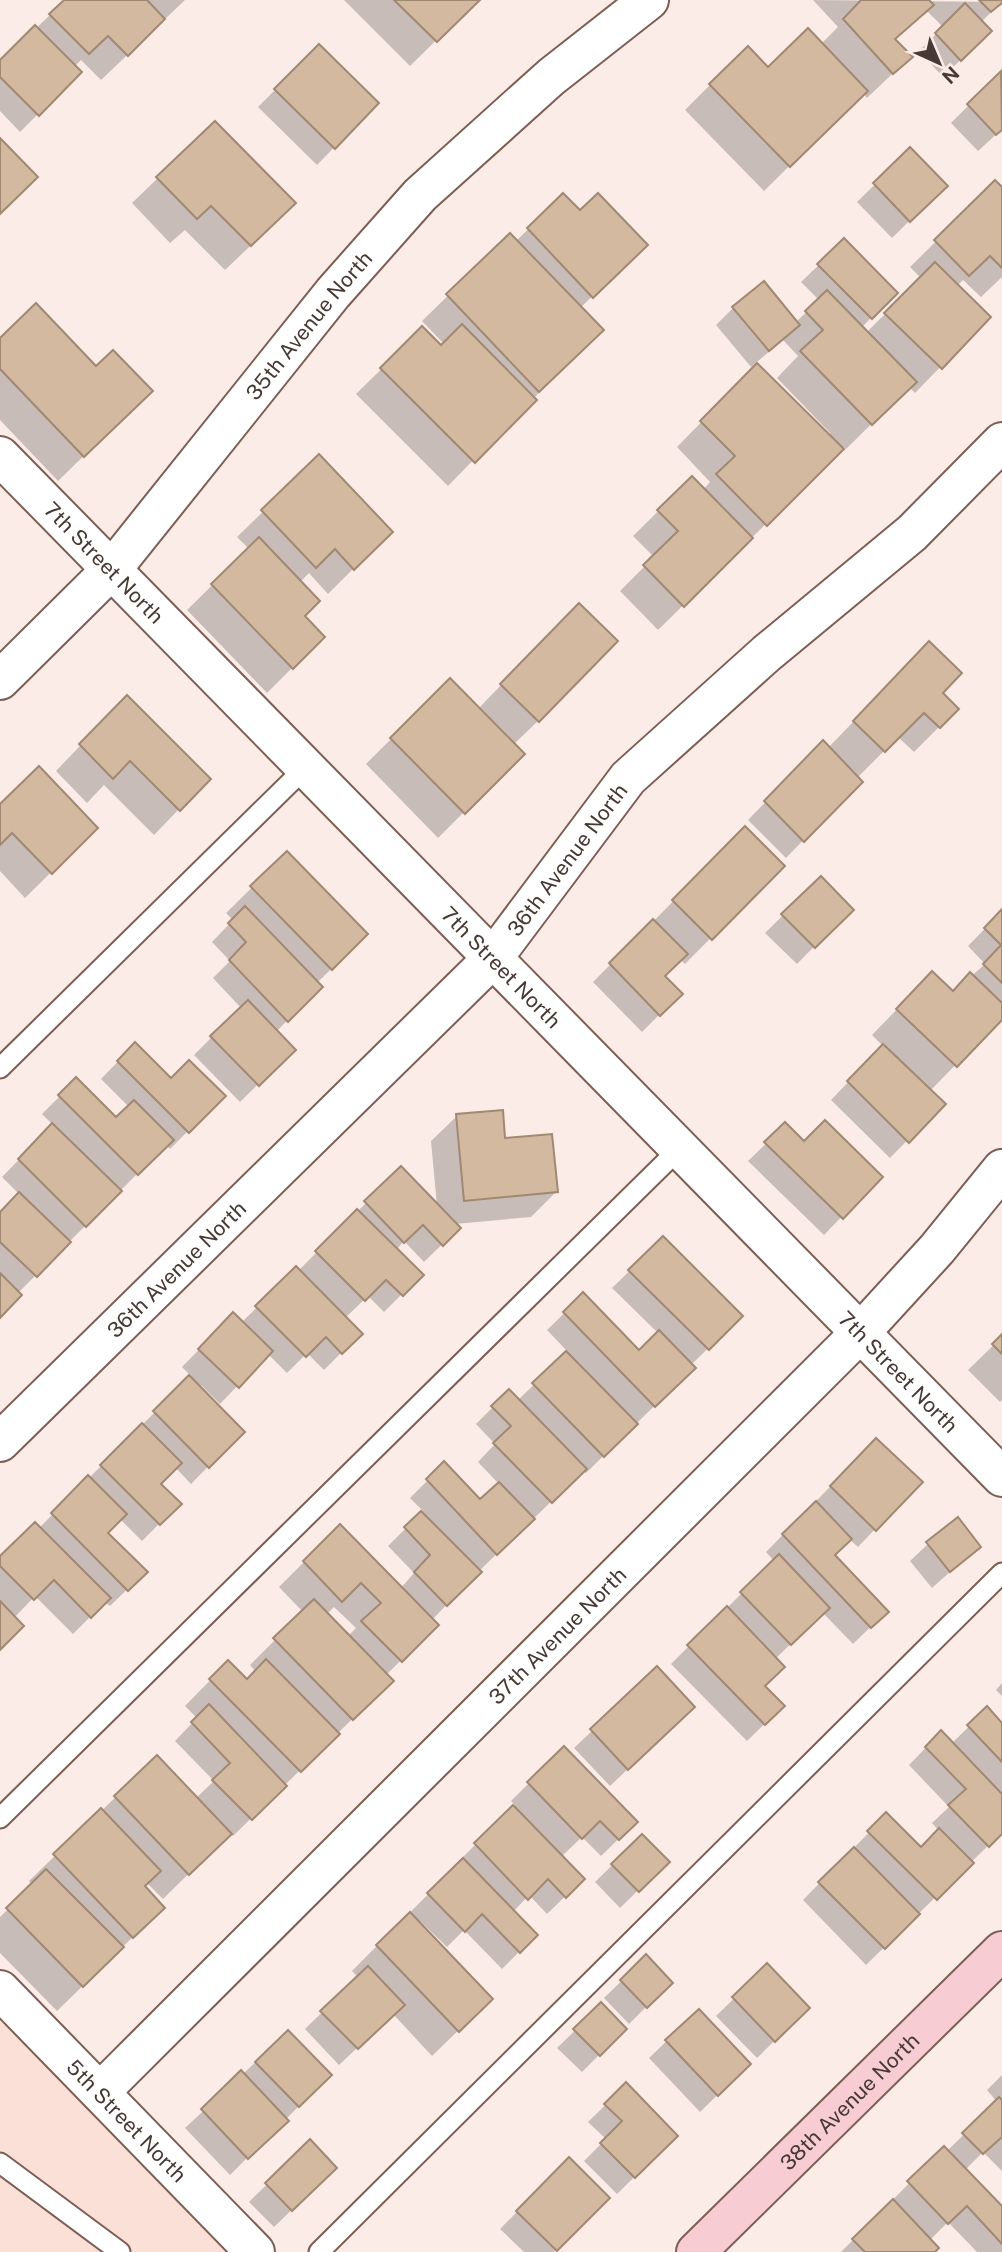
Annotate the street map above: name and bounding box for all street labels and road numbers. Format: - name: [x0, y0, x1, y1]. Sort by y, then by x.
- street label: 35th Avenue North: [240, 246, 377, 404]
- street label: 7th Street North: [39, 496, 169, 628]
- street label: 36th Avenue North: [502, 778, 632, 941]
- street label: 7th Street North: [436, 901, 567, 1033]
- street label: 36th Avenue North: [102, 1195, 251, 1343]
- street label: 7th Street North: [834, 1306, 964, 1438]
- street label: 37th Avenue North: [483, 1562, 631, 1709]
- street label: 38th Avenue North: [775, 2027, 924, 2175]
- street label: 5th Street North: [62, 2054, 192, 2187]

